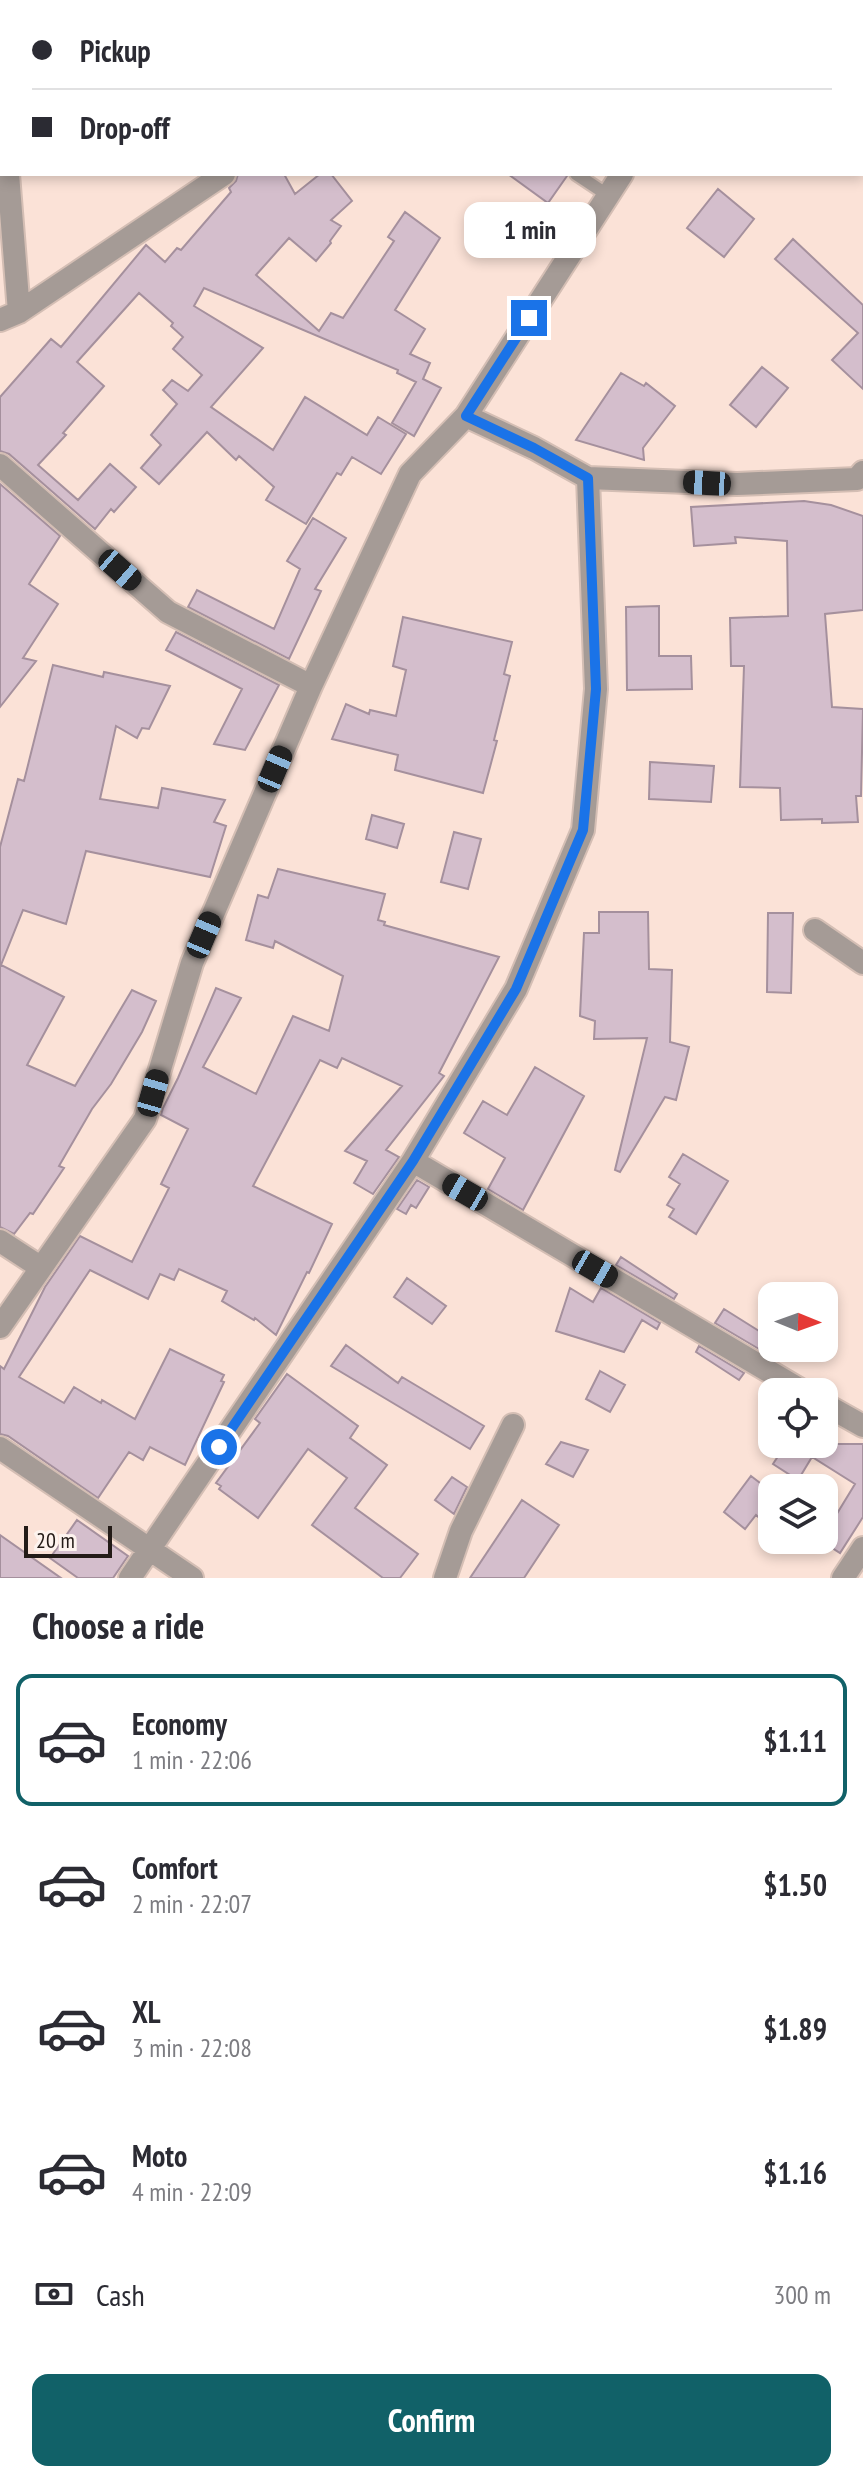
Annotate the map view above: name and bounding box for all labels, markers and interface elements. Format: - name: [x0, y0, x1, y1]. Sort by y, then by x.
- text: Pickup: [80, 31, 151, 70]
- text: Drop-off: [80, 108, 170, 147]
- callout: 1 min: [463, 202, 595, 258]
- text: 1 min: [504, 213, 556, 246]
- route end: [511, 300, 547, 336]
- car: [682, 470, 732, 496]
- car: [94, 545, 146, 595]
- car: [255, 742, 295, 796]
- car: [184, 908, 224, 962]
- car: [135, 1067, 171, 1119]
- car: [438, 1170, 492, 1214]
- car: [568, 1247, 622, 1291]
- north arrow: [758, 1282, 838, 1362]
- map controls: [758, 1282, 838, 1554]
- button: locate: [758, 1378, 838, 1458]
- route start: [201, 1429, 237, 1465]
- button: layers: [758, 1474, 838, 1554]
- scale bar: [24, 1522, 112, 1558]
- text: 20 m: [36, 1526, 75, 1554]
- text: Choose a ride: [32, 1602, 204, 1649]
- icon: car: [36, 1704, 108, 1776]
- text: Economy: [132, 1704, 227, 1743]
- text: $1.11: [763, 1721, 827, 1760]
- text: 1 min · 22:06: [132, 1743, 252, 1776]
- icon: car: [36, 1848, 108, 1920]
- text: Comfort: [132, 1848, 218, 1887]
- text: $1.50: [763, 1865, 827, 1904]
- text: 2 min · 22:07: [132, 1887, 252, 1920]
- icon: car: [36, 1992, 108, 2064]
- text: XL: [132, 1992, 161, 2031]
- text: $1.89: [763, 2009, 827, 2048]
- text: 3 min · 22:08: [132, 2031, 252, 2064]
- icon: car: [36, 2136, 108, 2208]
- text: Moto: [132, 2136, 187, 2175]
- text: $1.16: [763, 2153, 827, 2192]
- text: 4 min · 22:09: [132, 2175, 252, 2208]
- icon: cash: [32, 2272, 76, 2316]
- text: Cash: [96, 2275, 145, 2314]
- text: 300 m: [773, 2278, 831, 2311]
- button: Confirm: [32, 2374, 831, 2466]

